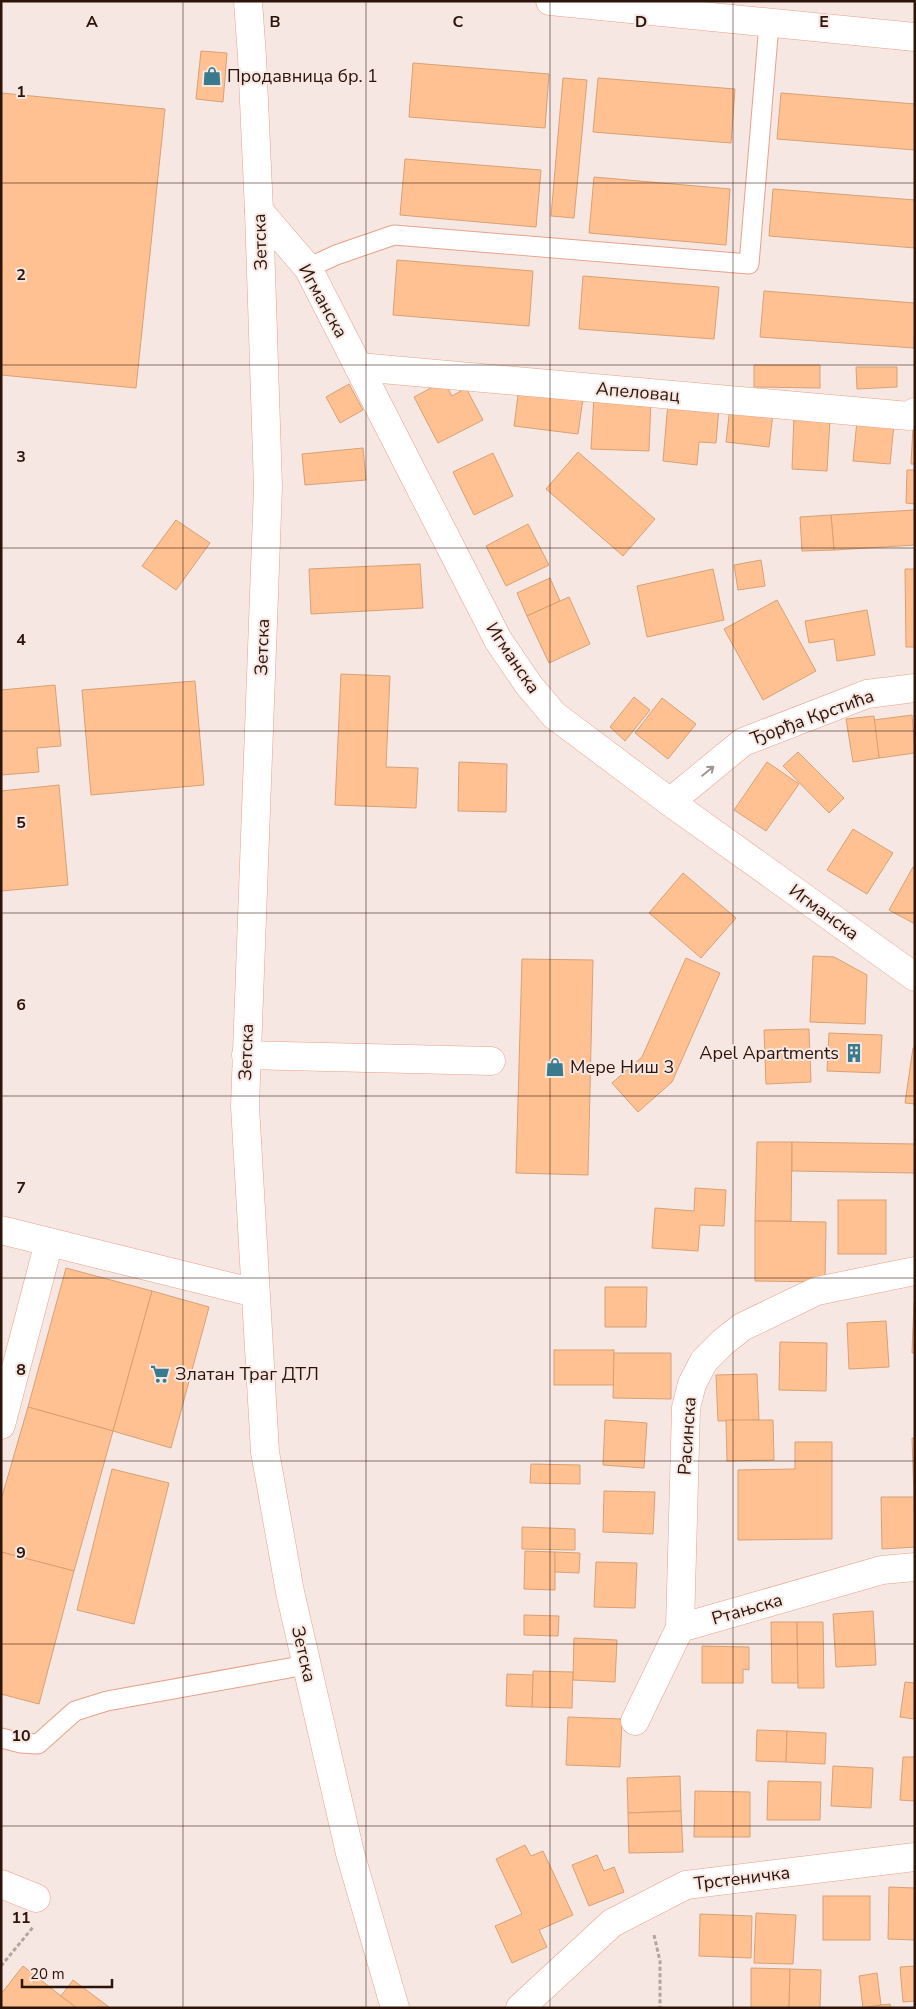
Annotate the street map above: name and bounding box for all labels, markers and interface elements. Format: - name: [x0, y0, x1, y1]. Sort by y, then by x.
- text: A: [86, 11, 98, 33]
- text: B: [269, 11, 281, 33]
- text: C: [453, 11, 464, 33]
- text: D: [635, 11, 647, 33]
- text: E: [819, 11, 829, 33]
- place label: Продавница бр. 1: [227, 64, 378, 88]
- shop icon: Продавница бр. 1: [201, 65, 223, 87]
- text: 1: [16, 81, 26, 103]
- street label: Зетска: [247, 213, 273, 271]
- street label: Игманска: [293, 260, 353, 342]
- text: 2: [16, 264, 26, 286]
- street label: Апеловац: [595, 376, 681, 408]
- text: 3: [16, 446, 26, 468]
- street label: Зетска: [249, 618, 275, 676]
- street label: Игманска: [480, 618, 546, 698]
- text: 4: [16, 629, 26, 651]
- street label: Ђорђа Крстића: [747, 683, 877, 751]
- one-way arrow: [701, 765, 714, 776]
- text: 5: [16, 812, 26, 834]
- street label: Игманска: [784, 878, 864, 946]
- text: 6: [16, 994, 26, 1016]
- street label: Зетска: [233, 1023, 259, 1081]
- place label: Apel Apartments: [699, 1041, 839, 1065]
- building icon: Apel Apartments: [843, 1042, 865, 1064]
- place label: Мере Ниш 3: [570, 1055, 674, 1079]
- shop icon: Мере Ниш 3: [544, 1056, 566, 1078]
- text: 7: [16, 1177, 26, 1199]
- text: 8: [16, 1359, 26, 1381]
- place label: Златан Траг ДТЛ: [175, 1362, 319, 1386]
- supermarket icon: Златан Траг ДТЛ: [149, 1363, 171, 1385]
- street label: Расинска: [672, 1396, 702, 1476]
- text: 9: [16, 1542, 26, 1564]
- street label: Ртањска: [709, 1587, 785, 1631]
- street label: Зетска: [286, 1624, 322, 1684]
- text: 10: [11, 1725, 31, 1747]
- street label: Трстеничка: [693, 1860, 791, 1896]
- text: 11: [11, 1907, 31, 1929]
- scale bar: [22, 1956, 112, 1988]
- text: 20 m: [30, 1964, 65, 1984]

